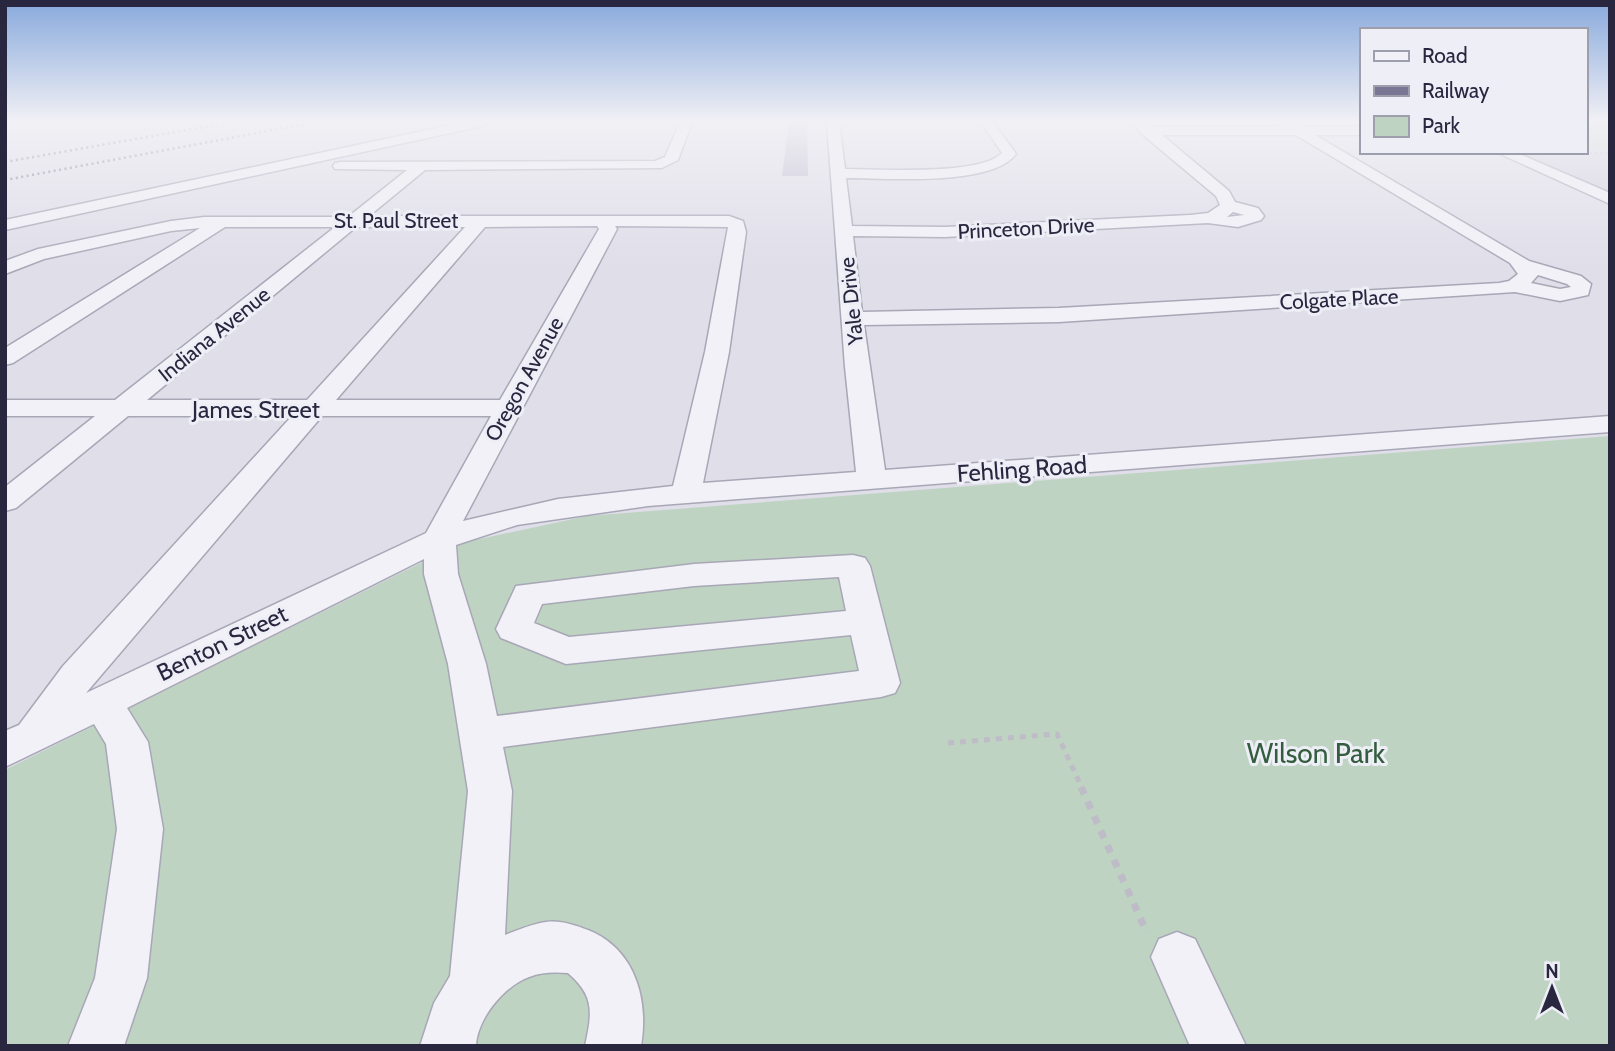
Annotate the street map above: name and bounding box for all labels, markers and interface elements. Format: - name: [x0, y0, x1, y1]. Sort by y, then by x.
- legend: [1360, 28, 1587, 154]
- text: Road: [1422, 43, 1468, 68]
- text: Railway: [1422, 78, 1490, 103]
- text: Park: [1422, 113, 1460, 138]
- street label: St. Paul Street: [334, 208, 458, 233]
- street label: Princeton Drive: [957, 212, 1095, 244]
- street label: Yale Drive: [834, 256, 868, 347]
- street label: Indiana Avenue: [153, 281, 275, 387]
- street label: Colgate Place: [1279, 283, 1399, 315]
- street label: Oregon Avenue: [480, 312, 569, 445]
- street label: James Street: [191, 395, 320, 424]
- street label: Fehling Road: [956, 450, 1088, 488]
- street label: Benton Street: [152, 599, 292, 687]
- park label: Wilson Park: [1247, 736, 1386, 770]
- north arrow: [1517, 953, 1587, 1023]
- text: N: [1545, 960, 1559, 983]

